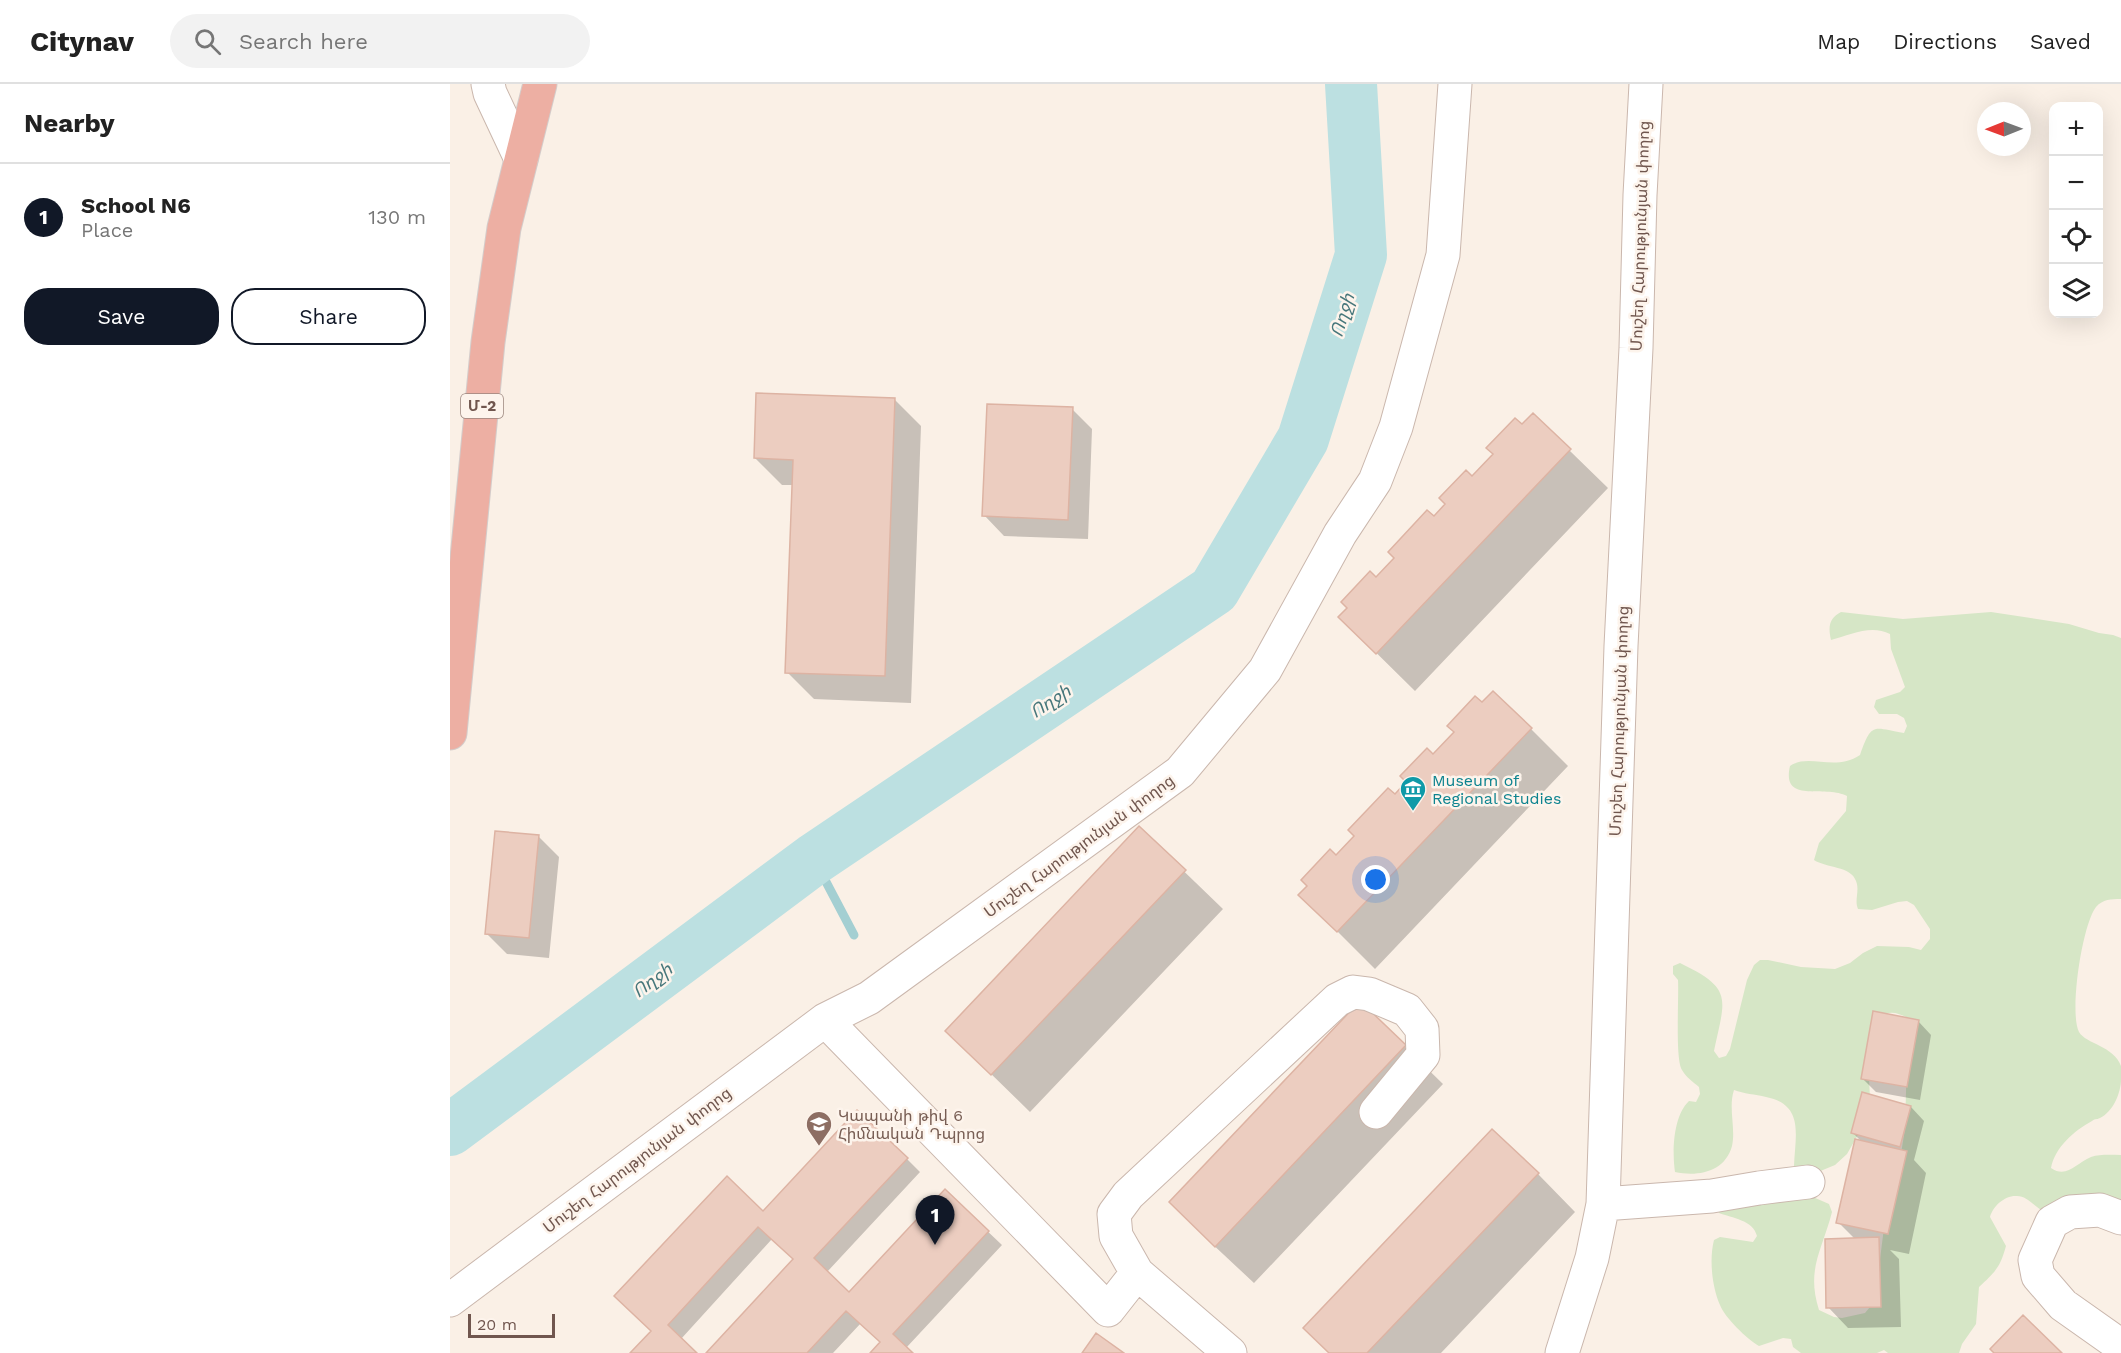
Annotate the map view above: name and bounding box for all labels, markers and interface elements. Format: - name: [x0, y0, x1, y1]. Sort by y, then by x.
- search box: [170, 14, 590, 68]
- text: Citynav: [30, 25, 134, 58]
- icon: search: [191, 25, 224, 58]
- text: Search here: [239, 29, 368, 54]
- text: Map: [1817, 29, 1860, 54]
- text: Directions: [1893, 29, 1997, 54]
- text: Saved: [2030, 29, 2091, 54]
- north arrow: [1977, 102, 2031, 156]
- map controls: [2049, 102, 2103, 318]
- button: +: [2049, 102, 2103, 156]
- text: Nearby: [24, 108, 115, 138]
- street label: Մուշեղ Հարությունյան փողոց: [1626, 120, 1654, 352]
- button: −: [2049, 156, 2103, 210]
- text: School N6: [81, 193, 191, 218]
- text: 1: [39, 205, 48, 229]
- text: 130 m: [368, 205, 426, 229]
- button: locate: [2049, 210, 2103, 264]
- text: Place: [81, 218, 133, 242]
- button: layers: [2049, 264, 2103, 318]
- button: Save: [24, 288, 219, 345]
- button: Share: [231, 288, 426, 345]
- water label: Ողջի: [1325, 290, 1360, 340]
- road number: Մ-2: [461, 394, 503, 418]
- street label: Մուշեղ Հարությունյան փողոց: [1605, 605, 1633, 837]
- water label: Ողջի: [1026, 680, 1075, 723]
- street label: Մուշեղ Հարությունյան փողոց: [980, 771, 1178, 921]
- place label: Museum of Regional Studies: [1432, 771, 1562, 808]
- museum icon: Museum of Regional Studies: [1398, 774, 1428, 812]
- your location: [1361, 865, 1390, 894]
- water label: Ողջի: [628, 958, 677, 1003]
- street label: Մուշեղ Հարությունյան փողոց: [539, 1083, 735, 1237]
- place label: Կապանի թիվ 6 Հիմնական Դպրոց: [838, 1106, 985, 1143]
- school or university icon: Կապանի թիվ 6 Հիմնական Դպրոց: [804, 1109, 834, 1147]
- pin: 1: [916, 1196, 954, 1245]
- scale bar: [468, 1311, 555, 1338]
- text: 20 m: [477, 1315, 517, 1334]

